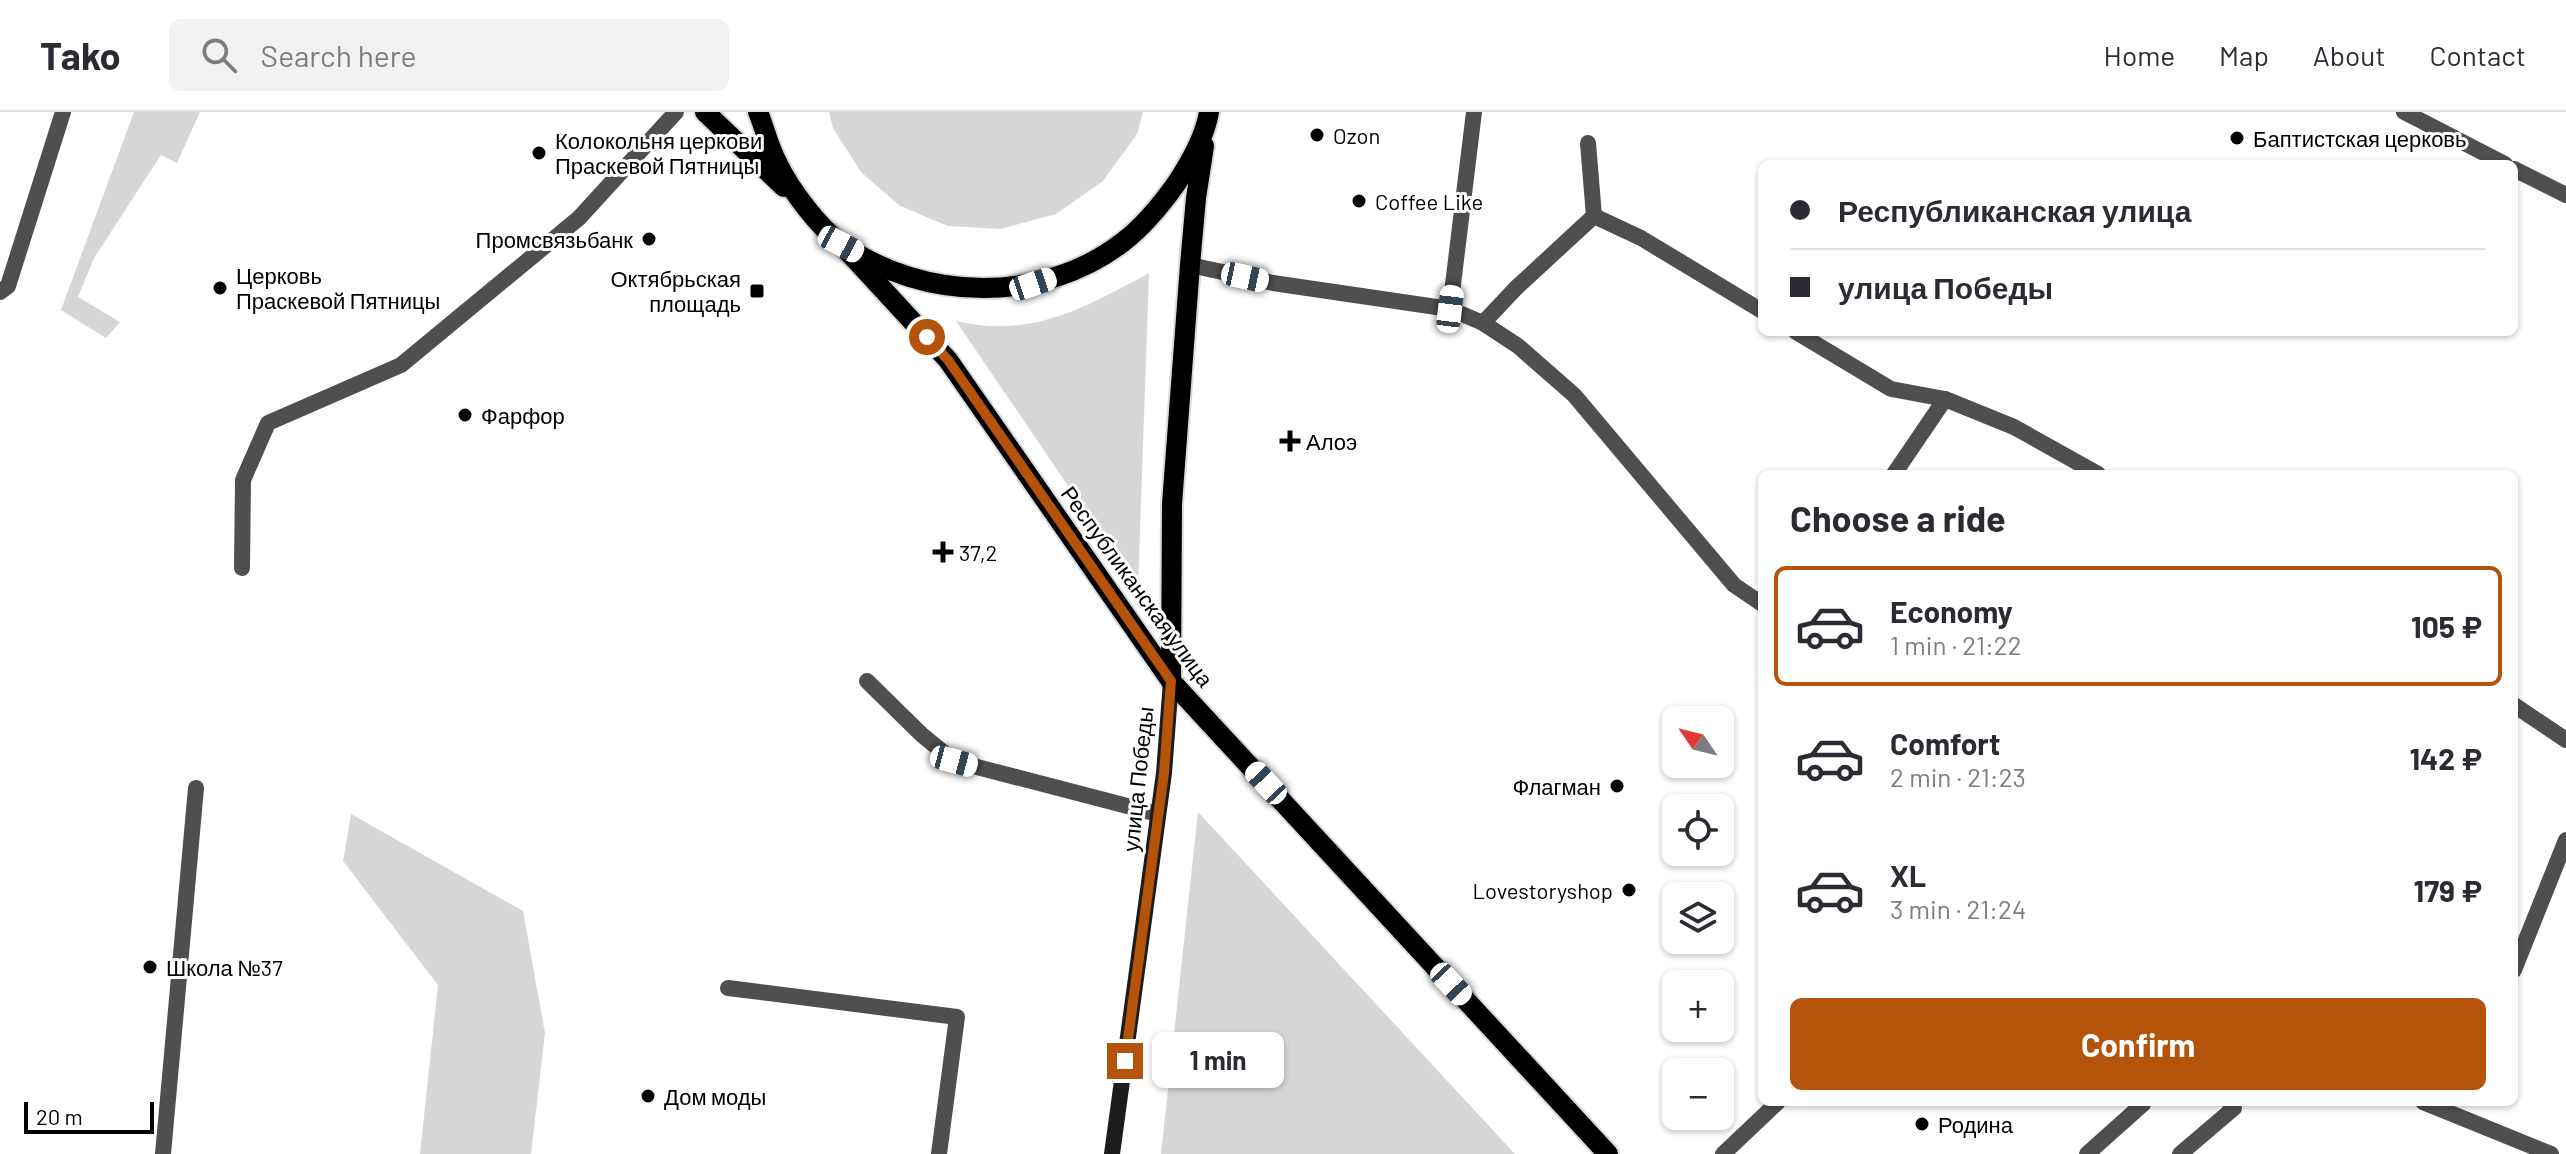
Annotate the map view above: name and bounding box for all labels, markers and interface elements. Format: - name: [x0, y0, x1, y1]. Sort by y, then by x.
- search box: [169, 19, 729, 91]
- text: Tako: [40, 32, 121, 78]
- icon: search: [197, 33, 241, 77]
- text: Search here: [261, 37, 417, 73]
- text: Home: [2104, 38, 2175, 72]
- text: Map: [2219, 38, 2269, 72]
- text: About: [2313, 38, 2385, 72]
- text: Contact: [2429, 38, 2526, 72]
- place label: Ozon: [1333, 122, 1380, 148]
- place label: Баптистская церковь: [2253, 125, 2467, 152]
- marker: Ozon: [1308, 126, 1326, 144]
- place label: Колокольня церкови Праскевой Пятницы: [555, 127, 762, 179]
- marker: Баптистская церковь: [2228, 129, 2246, 147]
- marker: Колокольня церкови Праскевой Пятницы: [530, 144, 548, 162]
- place label: Coffee Like: [1375, 188, 1483, 214]
- marker: Coffee Like: [1350, 192, 1368, 210]
- text: Республиканская улица: [1838, 192, 2191, 228]
- car: [814, 222, 868, 266]
- place label: Промсвязьбанк: [476, 226, 633, 253]
- marker: Промсвязьбанк: [640, 230, 658, 248]
- car: [1219, 260, 1271, 294]
- place label: Церковь Праскевой Пятницы: [236, 262, 440, 314]
- place label: Октябрьская площадь: [610, 265, 741, 317]
- car: [1006, 265, 1060, 303]
- text: улица Победы: [1838, 269, 2053, 305]
- marker: Церковь Праскевой Пятницы: [211, 279, 229, 297]
- marker: Октябрьская площадь: [748, 282, 766, 300]
- car: [1435, 284, 1465, 334]
- route start: [909, 319, 945, 355]
- place label: Фарфор: [481, 402, 565, 429]
- marker: Фарфор: [456, 406, 474, 424]
- place label: Алоэ: [1306, 428, 1357, 454]
- marker: Алоэ: [1281, 432, 1299, 450]
- street label: Республиканская улица: [1056, 481, 1220, 693]
- text: Choose a ride: [1790, 496, 2006, 539]
- place label: 37,2: [959, 539, 997, 565]
- marker: 37,2: [934, 543, 952, 561]
- icon: car: [1794, 590, 1866, 662]
- text: Economy: [1890, 593, 2013, 629]
- text: 105 ₽: [2411, 608, 2482, 644]
- text: 1 min · 21:22: [1890, 629, 2022, 660]
- street label: улица Победы: [1116, 705, 1159, 853]
- north arrow: [1662, 706, 1734, 778]
- map controls: [1662, 706, 1734, 1130]
- icon: car: [1794, 722, 1866, 794]
- text: Comfort: [1890, 725, 2000, 761]
- text: 142 ₽: [2409, 740, 2482, 776]
- car: [928, 743, 980, 779]
- car: [1241, 757, 1291, 809]
- text: 2 min · 21:23: [1890, 761, 2026, 792]
- place label: Флагман: [1512, 773, 1601, 799]
- marker: Флагман: [1608, 777, 1626, 795]
- button: locate: [1662, 794, 1734, 866]
- icon: car: [1794, 854, 1866, 926]
- text: XL: [1890, 857, 1926, 893]
- text: 179 ₽: [2414, 872, 2482, 908]
- place label: Lovestoryshop: [1473, 877, 1613, 903]
- marker: Lovestoryshop: [1620, 881, 1638, 899]
- button: layers: [1662, 882, 1734, 954]
- text: 3 min · 21:24: [1890, 893, 2026, 924]
- place label: Школа №37: [166, 954, 283, 980]
- marker: Школа №37: [141, 958, 159, 976]
- car: [1426, 958, 1476, 1010]
- button: +: [1662, 970, 1734, 1042]
- button: Confirm: [1790, 998, 2486, 1090]
- callout: 1 min: [1153, 1033, 1285, 1089]
- route end: [1107, 1043, 1143, 1079]
- text: 1 min: [1190, 1044, 1246, 1075]
- button: −: [1662, 1058, 1734, 1130]
- place label: Дом моды: [664, 1083, 766, 1110]
- marker: Дом моды: [639, 1087, 657, 1105]
- scale bar: [24, 1098, 154, 1134]
- text: 20 m: [36, 1103, 83, 1129]
- place label: Родина: [1938, 1111, 2014, 1138]
- marker: Родина: [1913, 1115, 1931, 1133]

